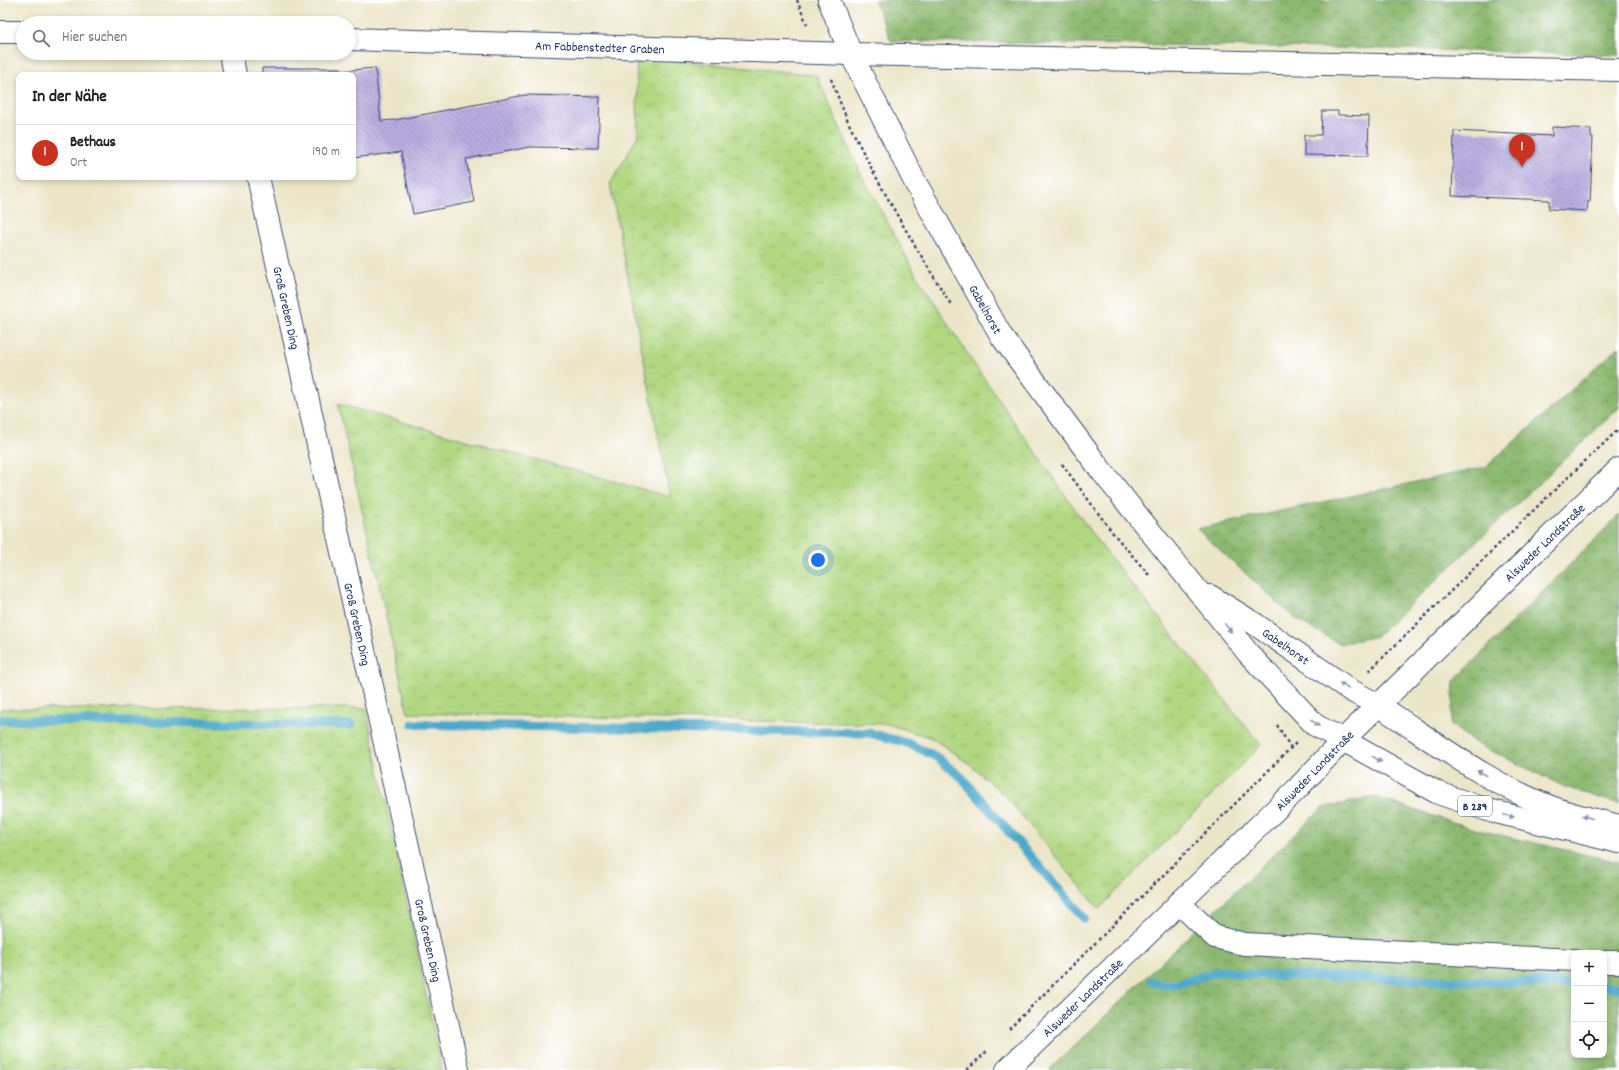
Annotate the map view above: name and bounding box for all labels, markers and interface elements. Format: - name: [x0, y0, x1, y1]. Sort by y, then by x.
- search box: [16, 16, 356, 60]
- icon: search: [30, 27, 52, 49]
- text: Hier suchen: [62, 27, 127, 49]
- street label: Am Fabbenstedter Graben: [535, 38, 665, 60]
- text: In der Nähe: [32, 86, 107, 110]
- text: Bethaus: [70, 132, 116, 154]
- pin: 1: [1509, 134, 1535, 167]
- text: 1: [44, 143, 46, 162]
- text: 190 m: [312, 143, 340, 162]
- text: Ort: [70, 154, 87, 173]
- street label: Groß Greben Ding: [266, 265, 303, 352]
- street label: Gabelhorst: [963, 282, 1006, 339]
- street label: Alsweder Landstraße: [1501, 500, 1591, 587]
- your location: [808, 550, 828, 570]
- street label: Groß Greben Ding: [337, 581, 374, 668]
- one-way arrow: [1223, 622, 1232, 633]
- street label: Gabelhorst: [1257, 625, 1313, 671]
- one-way arrow: [1339, 682, 1349, 690]
- one-way arrow: [1310, 719, 1321, 728]
- street label: Alsweder Landstraße: [1272, 727, 1360, 816]
- one-way arrow: [1371, 756, 1383, 763]
- one-way arrow: [1476, 770, 1488, 776]
- road number: B 239: [1458, 796, 1492, 816]
- one-way arrow: [1503, 813, 1515, 819]
- one-way arrow: [1581, 814, 1593, 820]
- street label: Groß Greben Ding: [408, 897, 445, 984]
- map controls: [1571, 950, 1607, 1058]
- button: +: [1571, 950, 1607, 986]
- street label: Alsweder Landstraße: [1039, 955, 1129, 1042]
- button: −: [1571, 986, 1607, 1022]
- button: locate: [1571, 1022, 1607, 1058]

